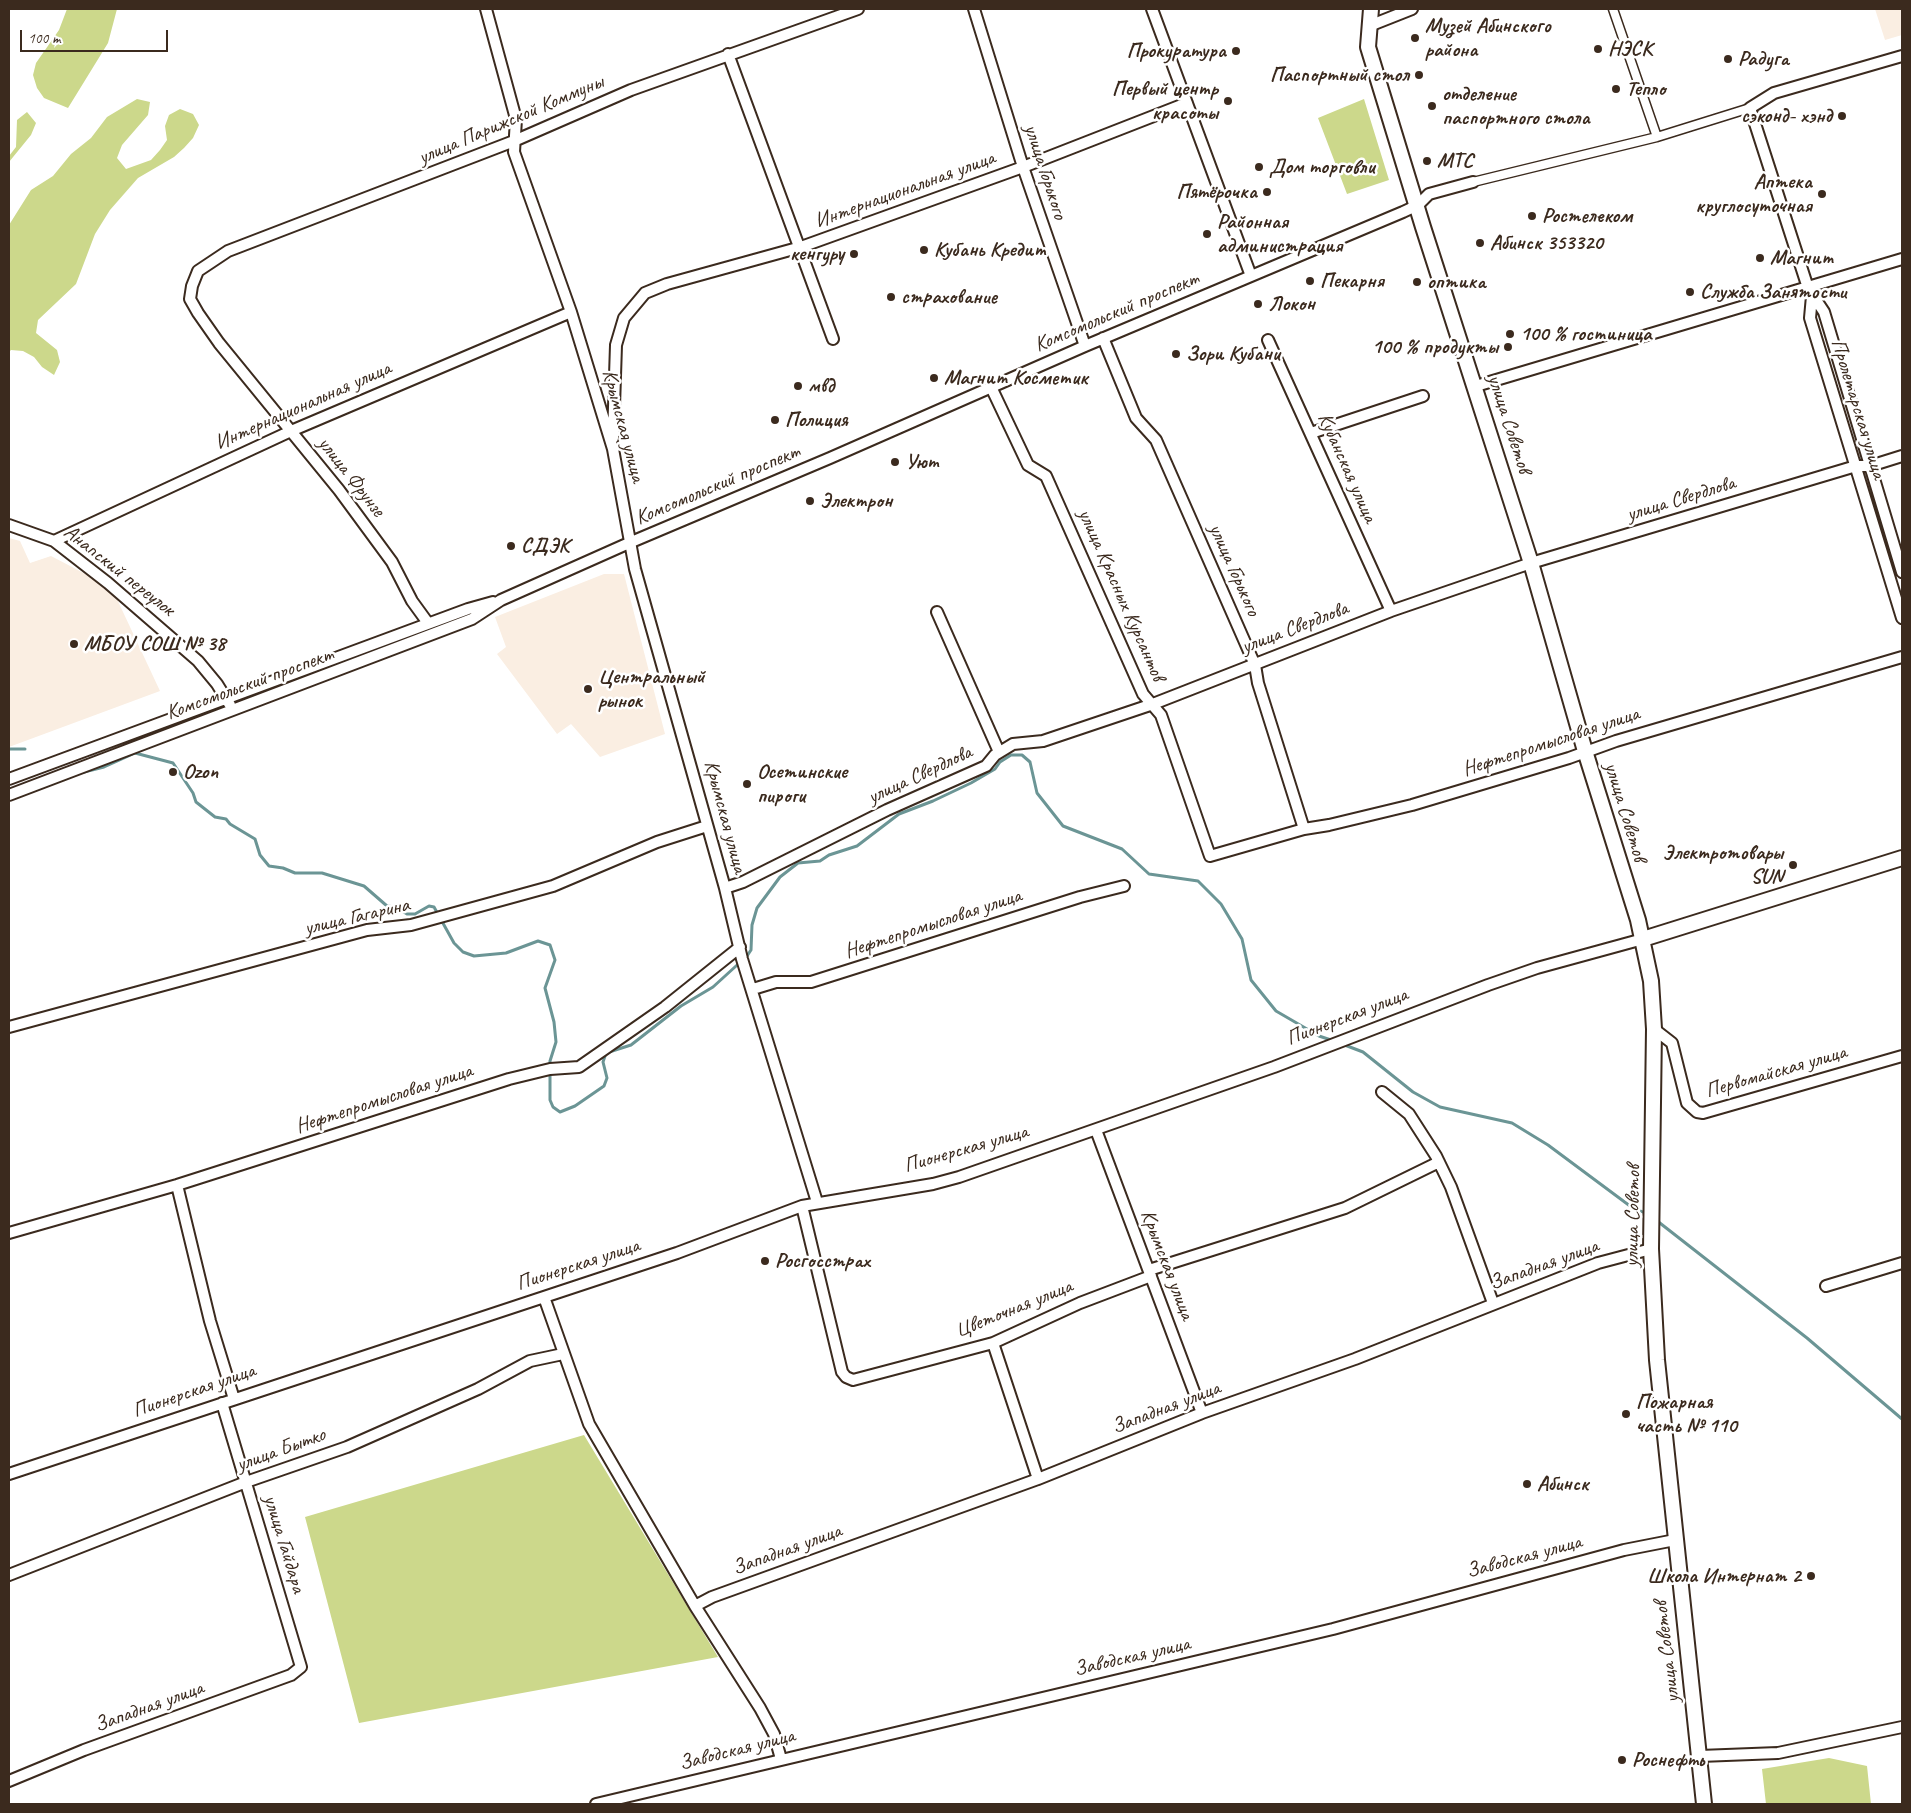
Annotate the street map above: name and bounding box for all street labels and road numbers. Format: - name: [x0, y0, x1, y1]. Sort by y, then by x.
- street label: улица Парижской Коммуны: [415, 70, 607, 170]
- street label: улица Горького: [1018, 121, 1072, 223]
- street label: Интернациональная улица: [811, 146, 999, 234]
- street label: Комсомольский проспект: [1031, 266, 1203, 358]
- street label: Пролетарская улица: [1825, 336, 1891, 482]
- street label: Интернациональная улица: [211, 356, 395, 456]
- street label: Крымская улица: [596, 367, 650, 485]
- street label: улица Советов: [1481, 371, 1537, 477]
- street label: Кубанская улица: [1312, 409, 1382, 527]
- street label: улица Фрунзе: [312, 432, 390, 522]
- street label: Комсомольский проспект: [632, 439, 804, 531]
- street label: улица Свердлова: [1624, 471, 1738, 527]
- street label: улица Красных Курсантов: [1072, 505, 1170, 685]
- street label: Анапский переулок: [58, 520, 180, 622]
- street label: улица Горького: [1202, 520, 1266, 620]
- street label: улица Свердлова: [1238, 596, 1352, 660]
- street label: Комсомольский проспект: [163, 642, 337, 726]
- street label: Нефтепромысловая улица: [1459, 701, 1643, 783]
- street label: улица Свердлова: [864, 740, 976, 810]
- street label: Крымская улица: [698, 758, 752, 876]
- street label: улица Советов: [1598, 759, 1652, 865]
- street label: Нефтепромысловая улица: [841, 883, 1025, 965]
- street label: улица Гагарина: [302, 893, 412, 941]
- street label: Пионерская улица: [1283, 982, 1411, 1052]
- street label: Первомайская улица: [1703, 1040, 1849, 1104]
- street label: Нефтепромысловая улица: [292, 1058, 476, 1140]
- street label: Пионерская улица: [901, 1119, 1031, 1179]
- street label: улица Советов: [1620, 1165, 1646, 1267]
- street label: Крымская улица: [1134, 1206, 1200, 1324]
- street label: Пионерская улица: [513, 1233, 643, 1297]
- street label: Западная улица: [1486, 1234, 1602, 1296]
- street label: Цветочная улица: [952, 1274, 1076, 1344]
- street label: Пионерская улица: [129, 1358, 259, 1424]
- street label: Западная улица: [1108, 1376, 1224, 1440]
- street label: улица Бытко: [233, 1422, 329, 1478]
- street label: улица Гайдара: [257, 1492, 311, 1596]
- street label: Западная улица: [729, 1519, 845, 1581]
- street label: Заводская улица: [1464, 1530, 1584, 1584]
- street label: улица Советов: [1648, 1600, 1686, 1704]
- street label: Заводская улица: [1072, 1631, 1192, 1683]
- street label: Западная улица: [91, 1676, 207, 1738]
- street label: Заводская улица: [677, 1723, 797, 1777]

